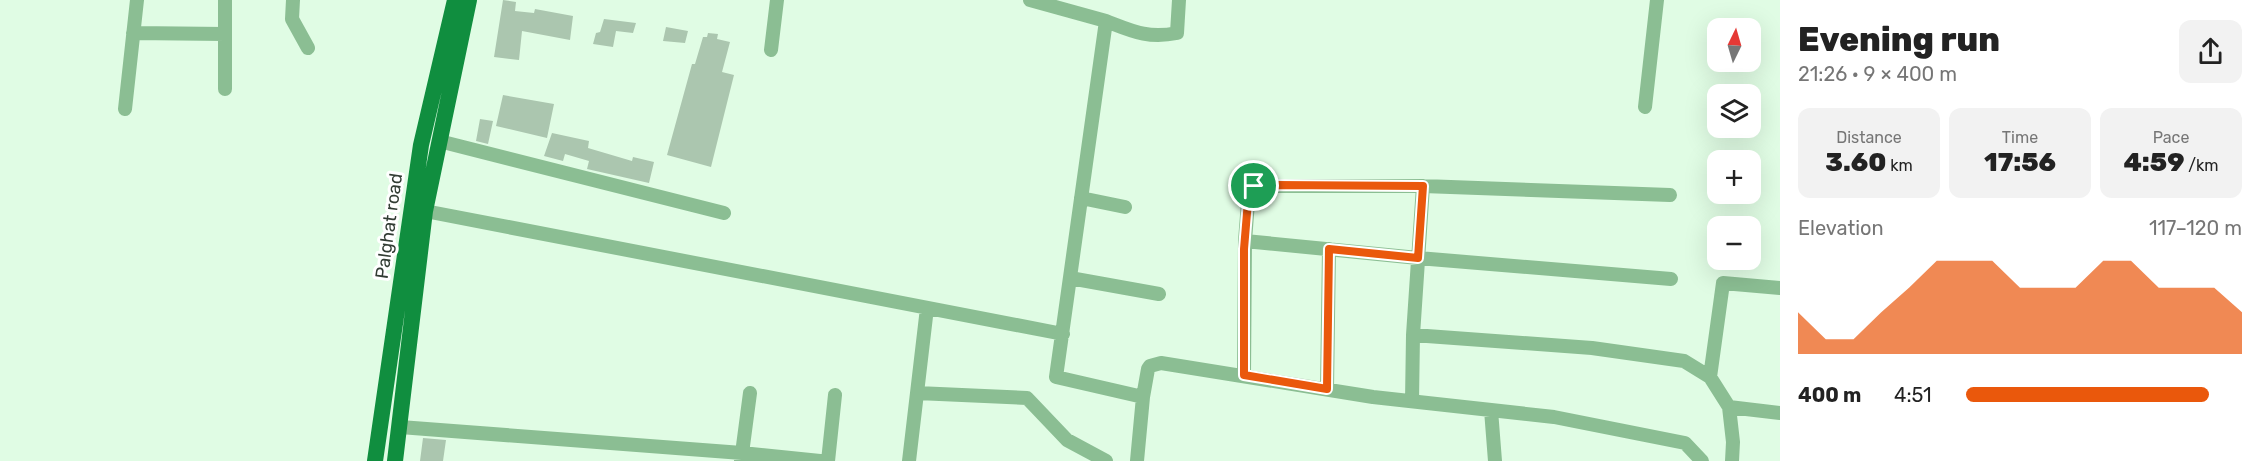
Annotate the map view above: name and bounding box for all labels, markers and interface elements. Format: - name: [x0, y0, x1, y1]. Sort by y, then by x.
- north arrow: [1707, 18, 1761, 72]
- map controls: [1707, 18, 1761, 270]
- text: Evening run: [1798, 20, 2000, 59]
- button: share: [2179, 20, 2242, 83]
- text: 21:26 · 9 × 400 m: [1798, 62, 1957, 86]
- button: layers: [1707, 84, 1761, 138]
- text: Distance: [1836, 128, 1902, 147]
- text: Time: [2002, 128, 2038, 147]
- text: Pace: [2153, 128, 2189, 147]
- text: 3.60: [1825, 147, 1886, 178]
- text: 17:56: [1984, 147, 2056, 178]
- text: 4:59: [2123, 147, 2184, 178]
- button: +: [1707, 150, 1761, 204]
- text: km: [1886, 156, 1913, 175]
- text: /km: [2184, 156, 2219, 175]
- pin: [1228, 160, 1279, 211]
- icon: arrive: [1237, 169, 1270, 202]
- street label: Palghat road: [371, 172, 407, 280]
- button: −: [1707, 216, 1761, 270]
- text: Elevation: [1798, 216, 1884, 240]
- text: 117–120 m: [2149, 216, 2242, 240]
- text: 400 m: [1798, 383, 1861, 407]
- text: 4:51: [1894, 383, 1932, 407]

